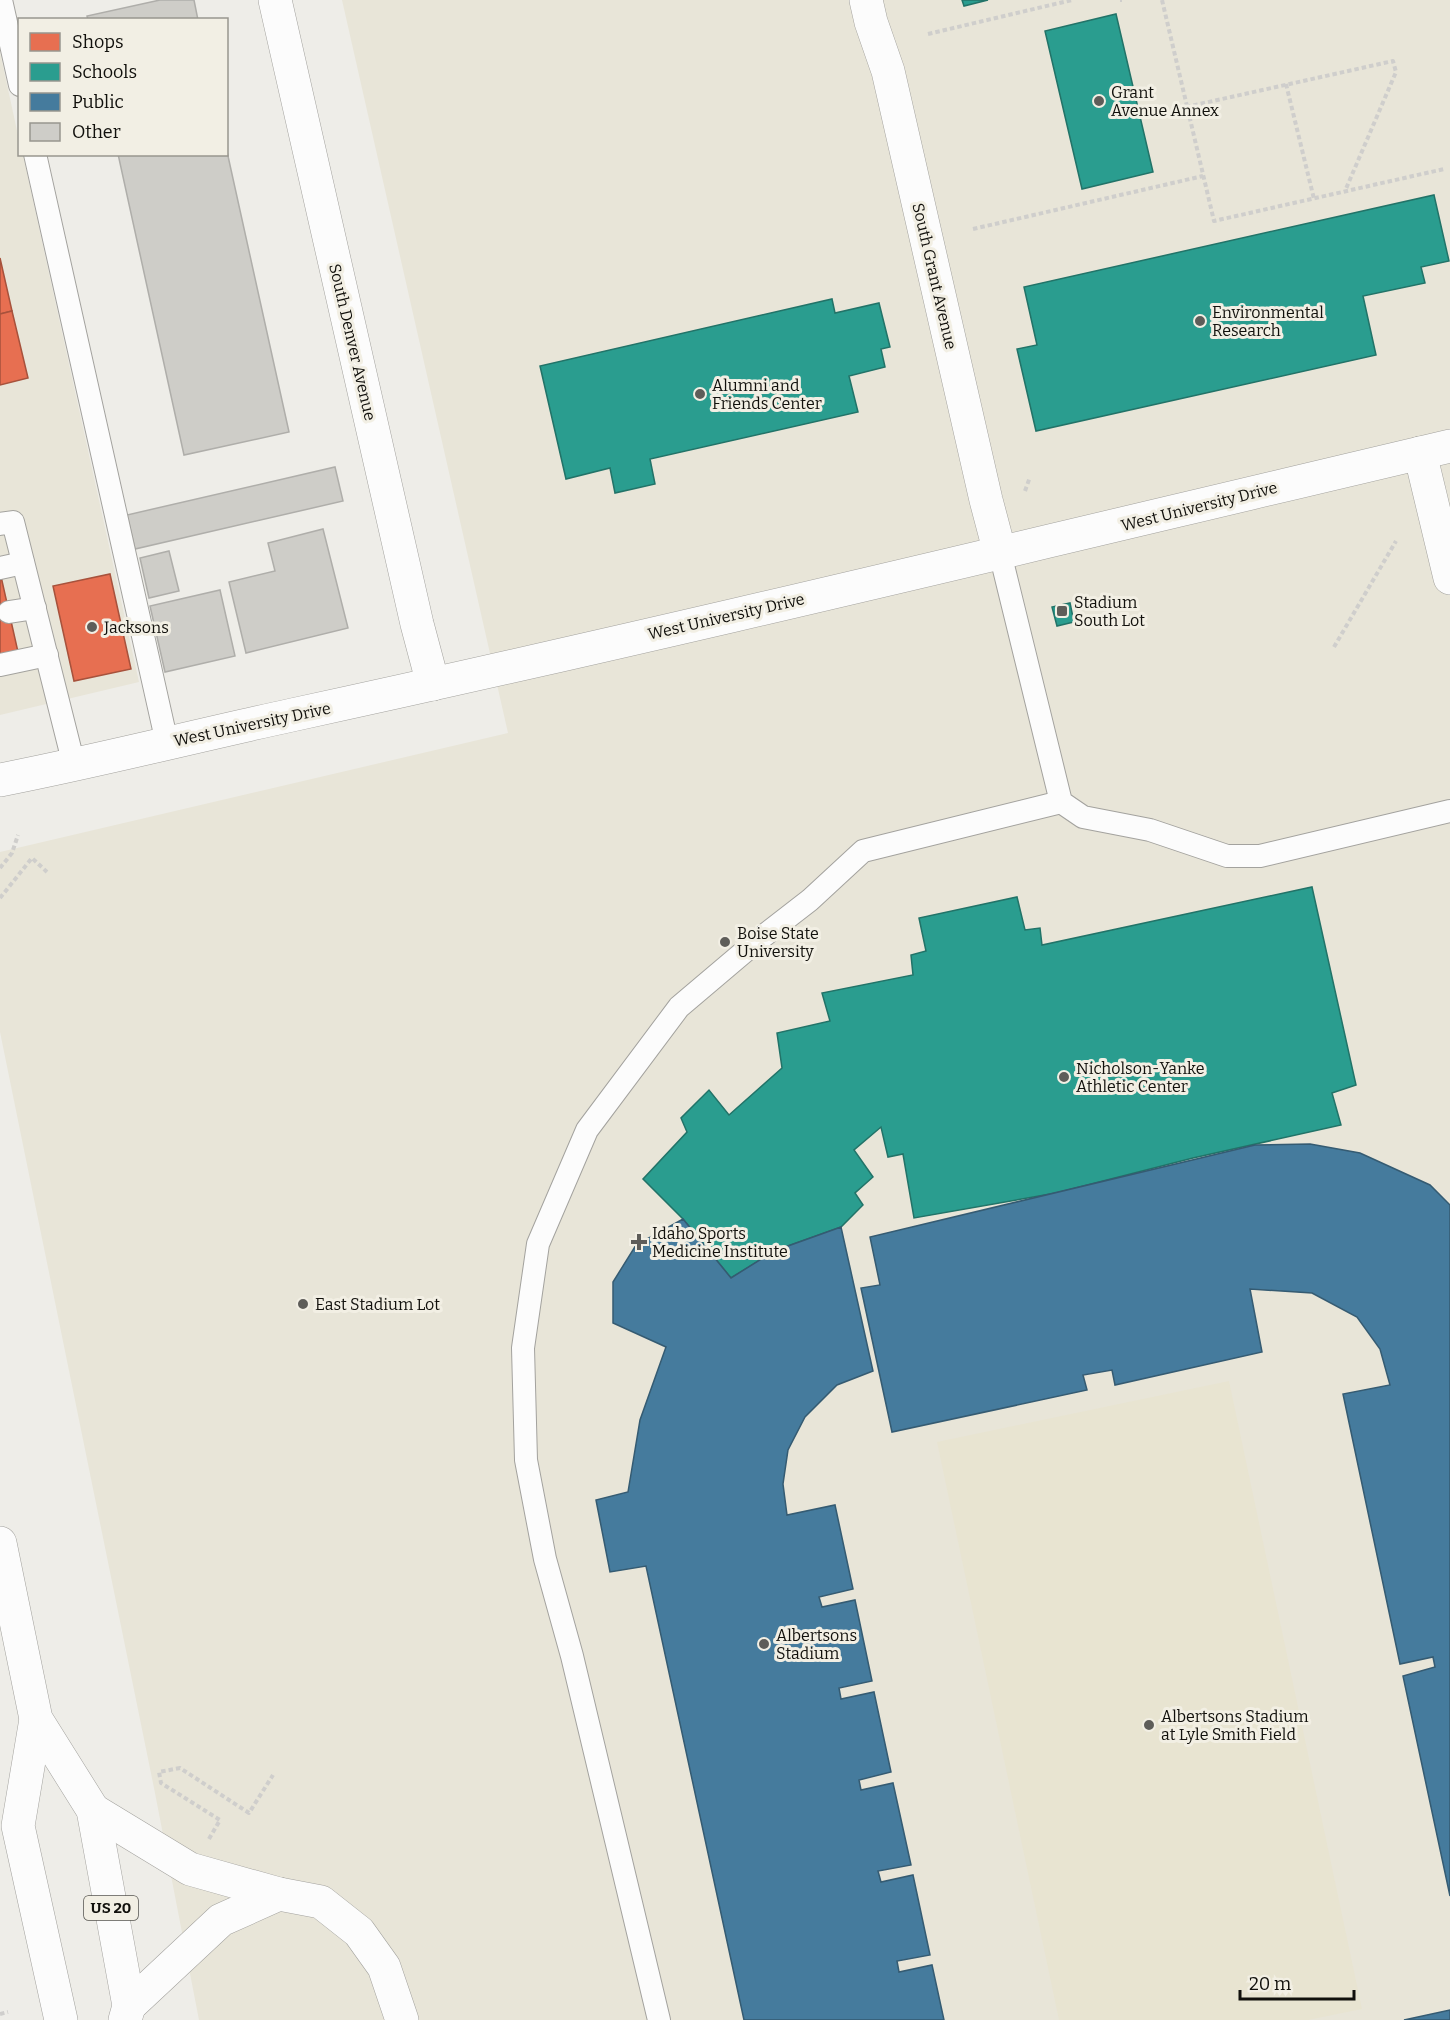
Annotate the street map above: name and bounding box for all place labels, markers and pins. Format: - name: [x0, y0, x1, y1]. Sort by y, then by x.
- place label: Grant Avenue Annex: [1111, 83, 1219, 120]
- marker: Grant Avenue Annex: [1092, 94, 1106, 108]
- place label: Environmental Research: [1212, 303, 1324, 340]
- marker: Environmental Research: [1193, 314, 1207, 328]
- place label: Alumni and Friends Center: [712, 376, 822, 413]
- marker: Alumni and Friends Center: [693, 387, 707, 401]
- place label: Stadium South Lot: [1074, 593, 1145, 630]
- marker: Stadium South Lot: [1055, 604, 1069, 618]
- place label: Jacksons: [103, 618, 169, 637]
- marker: Jacksons: [85, 620, 99, 634]
- place label: Boise State University: [737, 924, 819, 961]
- marker: Boise State University: [718, 935, 732, 949]
- place label: Nicholson-Yanke Athletic Center: [1076, 1059, 1204, 1096]
- marker: Nicholson-Yanke Athletic Center: [1057, 1070, 1071, 1084]
- place label: Idaho Sports Medicine Institute: [652, 1224, 788, 1261]
- marker: Idaho Sports Medicine Institute: [630, 1233, 648, 1251]
- place label: East Stadium Lot: [315, 1295, 440, 1314]
- marker: East Stadium Lot: [296, 1297, 310, 1311]
- place label: Albertsons Stadium: [776, 1626, 857, 1663]
- marker: Albertsons Stadium: [757, 1637, 771, 1651]
- place label: Albertsons Stadium at Lyle Smith Field: [1161, 1707, 1309, 1744]
- marker: Albertsons Stadium at Lyle Smith Field: [1142, 1718, 1156, 1732]

